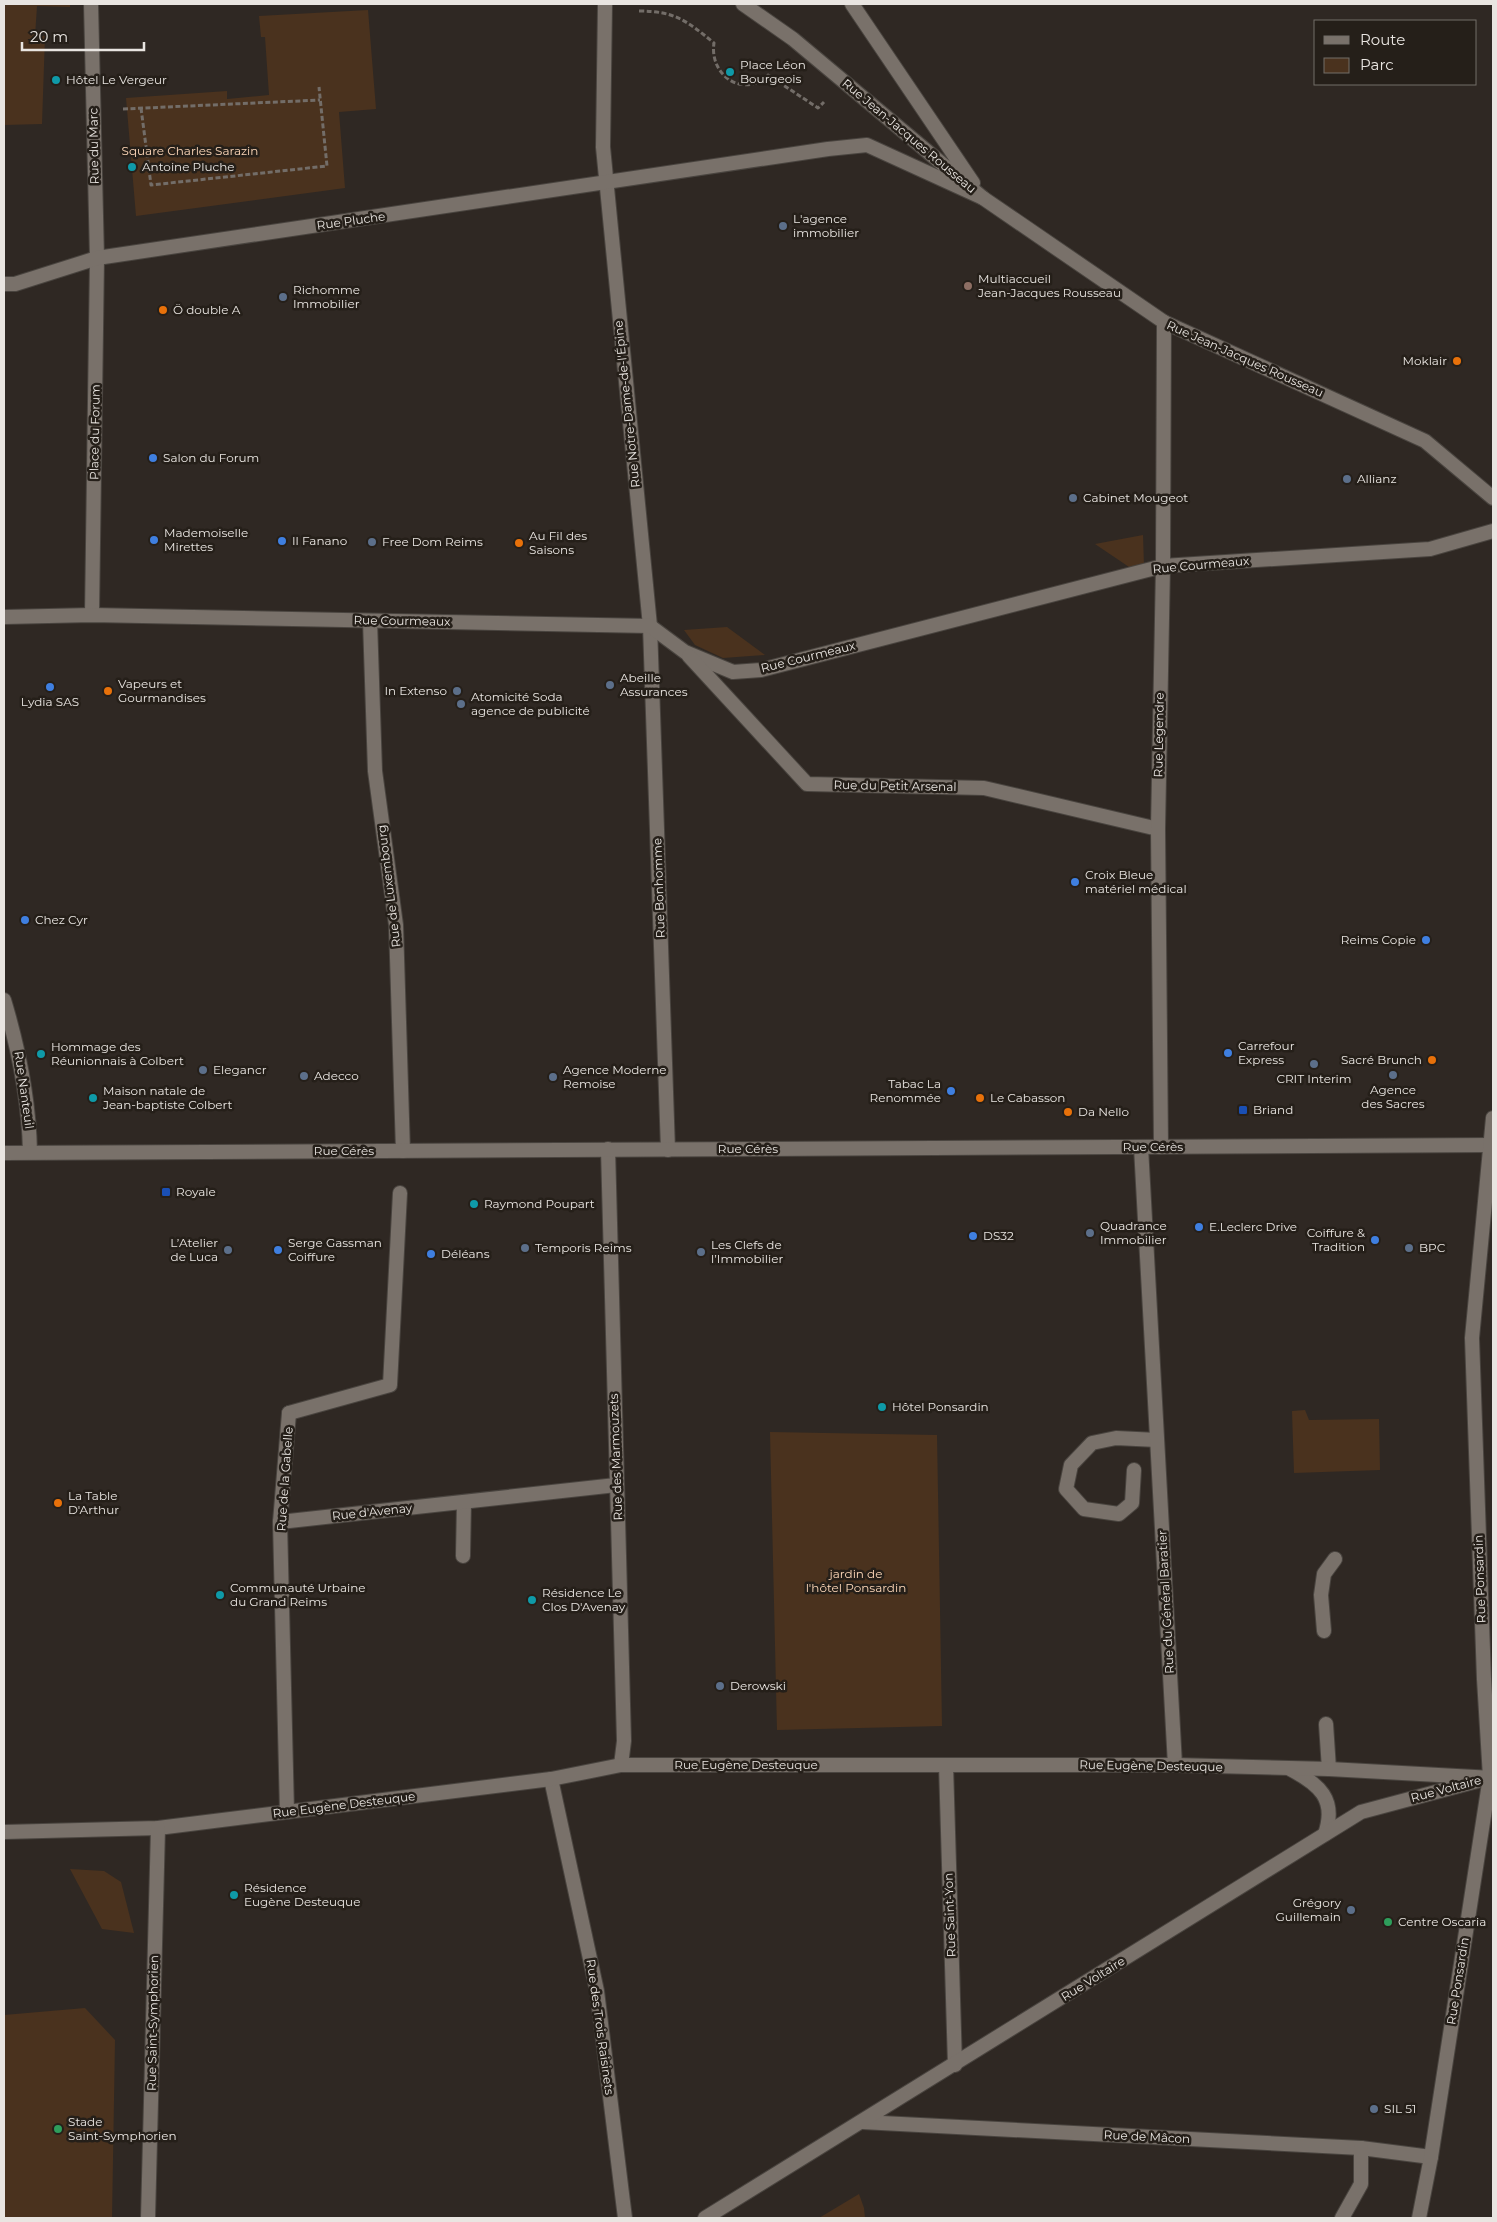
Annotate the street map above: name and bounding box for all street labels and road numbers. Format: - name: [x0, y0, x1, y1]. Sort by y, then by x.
- street label: Rue Jean-Jacques Rousseau: [839, 75, 979, 196]
- street label: Rue du Marc: [85, 107, 102, 184]
- street label: Rue Pluche: [316, 208, 386, 233]
- street label: Rue Jean-Jacques Rousseau: [1164, 317, 1326, 400]
- street label: Rue Notre-Dame-de-l'Épine: [610, 320, 643, 488]
- street label: Place du Forum: [86, 384, 103, 480]
- street label: Rue Courmeaux: [1152, 553, 1251, 576]
- street label: Rue Courmeaux: [353, 612, 451, 629]
- street label: Rue Courmeaux: [759, 637, 857, 676]
- street label: Rue Legendre: [1150, 692, 1167, 778]
- street label: Rue du Petit Arsenal: [833, 777, 957, 794]
- street label: Rue de Luxembourg: [374, 824, 403, 948]
- street label: Rue Bonhomme: [649, 838, 668, 938]
- street label: Rue Nanteuil: [12, 1050, 37, 1130]
- street label: Rue Cérès: [1123, 1139, 1183, 1154]
- street label: Rue Cérès: [718, 1141, 778, 1156]
- street label: Rue Cérès: [314, 1143, 374, 1158]
- street label: Rue des Marmouzets: [606, 1393, 625, 1521]
- street label: Rue de la Gabelle: [273, 1426, 296, 1532]
- street label: Rue d'Avenay: [331, 1500, 413, 1523]
- street label: Rue du Général Baratier: [1154, 1530, 1177, 1674]
- street label: Rue Ponsardin: [1470, 1535, 1489, 1623]
- street label: Rue Eugène Desteuque: [674, 1757, 818, 1772]
- street label: Rue Eugène Desteuque: [1079, 1757, 1223, 1774]
- street label: Rue Voltaire: [1409, 1772, 1483, 1805]
- street label: Rue Eugène Desteuque: [272, 1788, 416, 1821]
- street label: Rue Saint-Yon: [941, 1873, 958, 1957]
- street label: Rue Ponsardin: [1443, 1936, 1472, 2026]
- street label: Rue Voltaire: [1058, 1953, 1127, 2004]
- street label: Rue Saint-Symphorien: [144, 1955, 161, 2091]
- street label: Rue des Trois Raisinets: [584, 1958, 617, 2096]
- street label: Rue de Mâcon: [1103, 2127, 1191, 2146]

